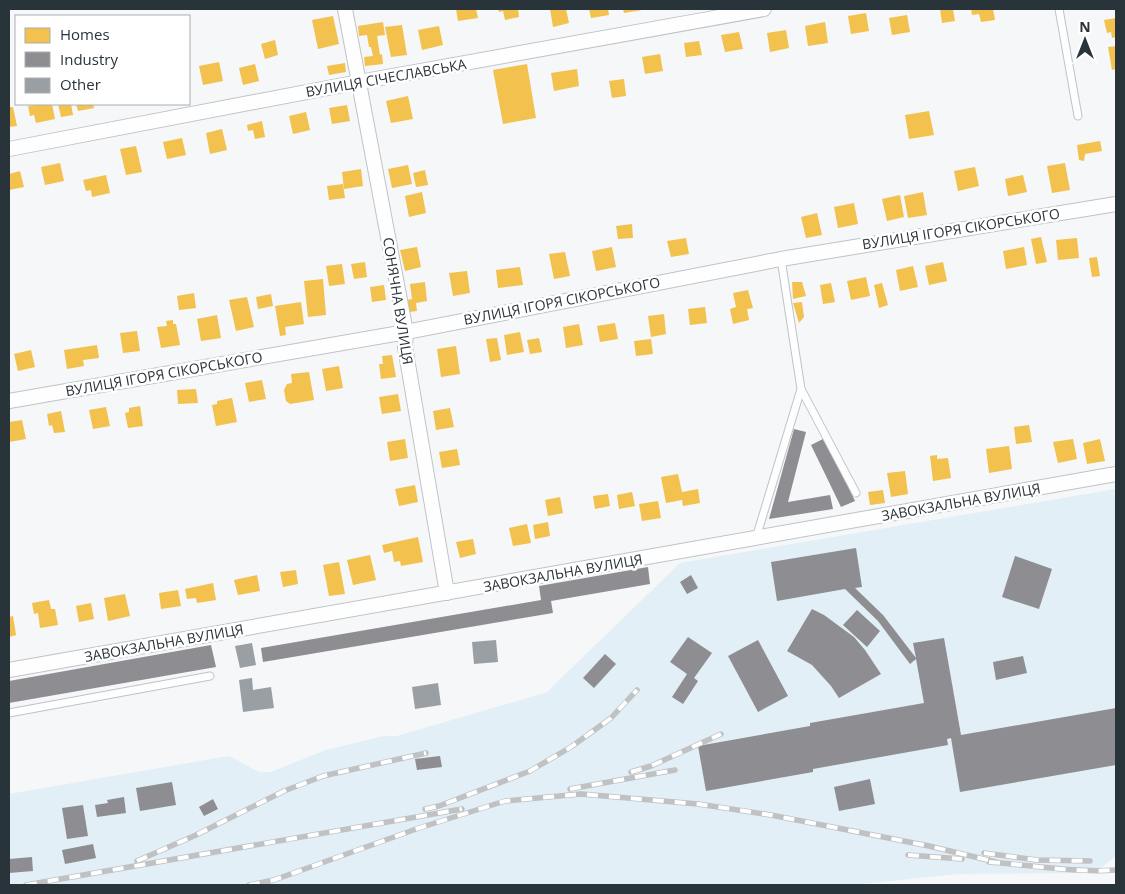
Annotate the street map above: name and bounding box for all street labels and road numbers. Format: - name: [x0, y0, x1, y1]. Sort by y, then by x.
- street label: ВУЛИЦЯ СІЧЕСЛАВСЬКА: [304, 54, 468, 101]
- street label: ВУЛИЦЯ ІГОРЯ СІКОРСЬКОГО: [861, 203, 1061, 254]
- street label: СОНЯЧНА ВУЛИЦЯ: [379, 236, 418, 366]
- street label: ВУЛИЦЯ ІГОРЯ СІКОРСЬКОГО: [462, 272, 662, 329]
- street label: ВУЛИЦЯ ІГОРЯ СІКОРСЬКОГО: [64, 347, 264, 400]
- street label: ЗАВОКЗАЛЬНА ВУЛИЦЯ: [880, 478, 1042, 525]
- street label: ЗАВОКЗАЛЬНА ВУЛИЦЯ: [482, 549, 644, 596]
- street label: ЗАВОКЗАЛЬНА ВУЛИЦЯ: [83, 619, 245, 666]

